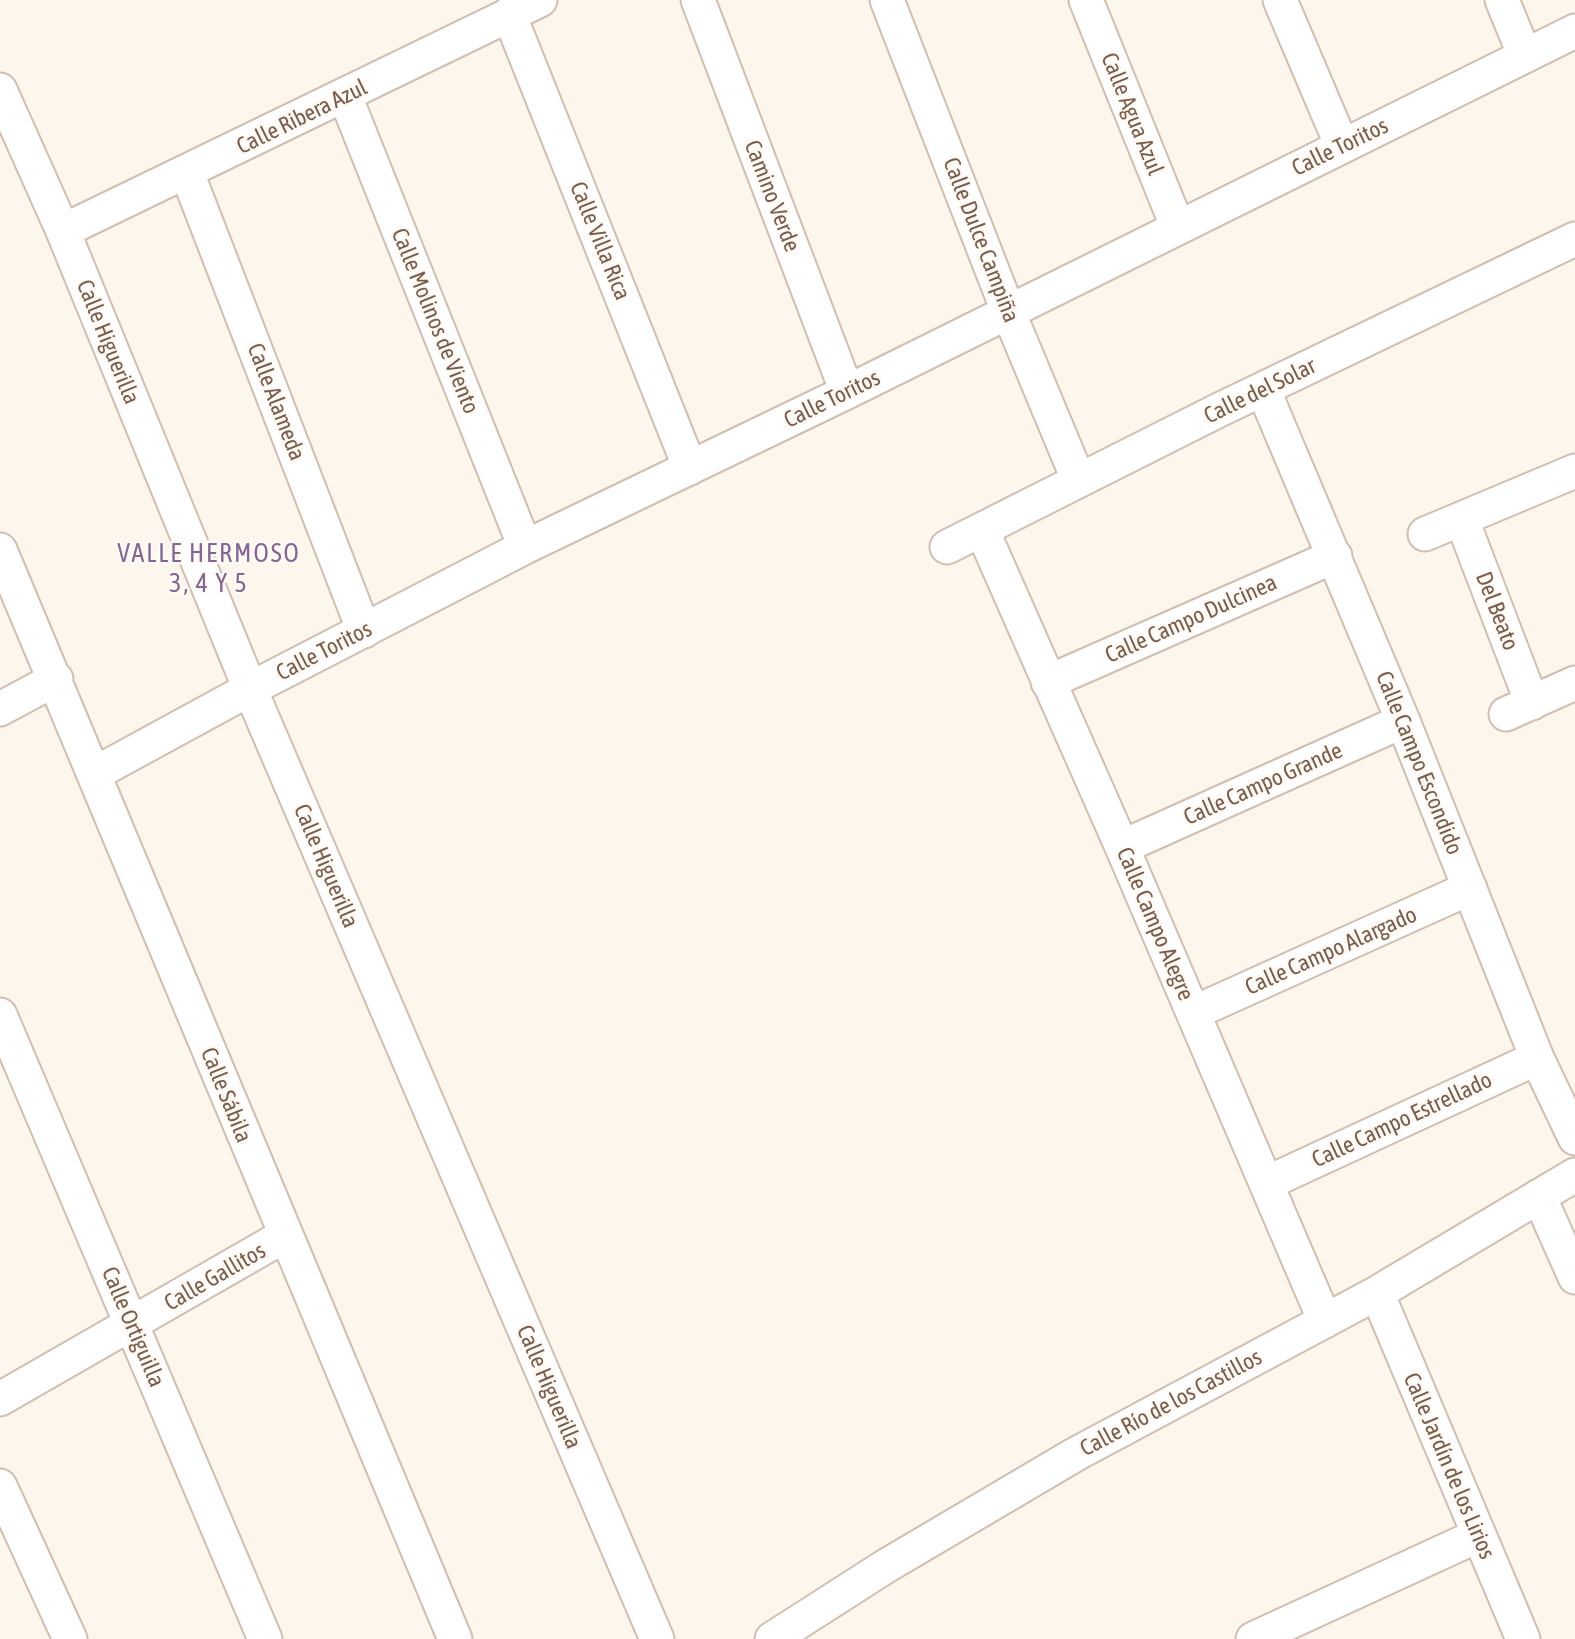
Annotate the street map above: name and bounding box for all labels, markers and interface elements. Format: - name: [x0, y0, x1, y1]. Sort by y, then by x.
- street label: Calle Agua Azul: [1095, 49, 1169, 179]
- street label: Calle Ribera Azul: [232, 74, 372, 160]
- street label: Calle Toritos: [1287, 112, 1393, 182]
- street label: Camino Verde: [738, 136, 806, 256]
- street label: Calle Dulce Campiña: [937, 154, 1025, 326]
- street label: Calle Villa Rica: [564, 178, 636, 304]
- street label: Calle Molinos de Viento: [385, 224, 485, 418]
- street label: Calle Higuerilla: [71, 276, 145, 408]
- street label: Calle Alameda: [241, 340, 311, 464]
- street label: Calle del Solar: [1199, 352, 1321, 430]
- street label: Calle Toritos: [779, 364, 885, 434]
- district label: VALLE HERMOSO 3, 4 Y 5: [119, 538, 299, 600]
- street label: Del Beato: [1469, 568, 1525, 654]
- street label: Calle Campo Dulcinea: [1101, 569, 1281, 669]
- street label: Calle Toritos: [272, 615, 376, 687]
- street label: Calle Campo Escondido: [1370, 667, 1468, 859]
- street label: Calle Campo Grande: [1179, 737, 1347, 831]
- street label: Calle Higuerilla: [288, 800, 364, 932]
- street label: Calle Campo Alegre: [1110, 843, 1200, 1005]
- street label: Calle Campo Alargado: [1241, 901, 1421, 1001]
- street label: Calle Sábila: [194, 1044, 258, 1146]
- street label: Calle Campo Estrellado: [1308, 1066, 1496, 1174]
- street label: Calle Gallitos: [159, 1237, 271, 1317]
- street label: Calle Ortiguilla: [95, 1263, 171, 1391]
- street label: Calle Higuerilla: [511, 1321, 587, 1453]
- street label: Calle Río de los Castillos: [1075, 1343, 1267, 1463]
- street label: Calle Jardín de los Lirios: [1397, 1369, 1501, 1563]

